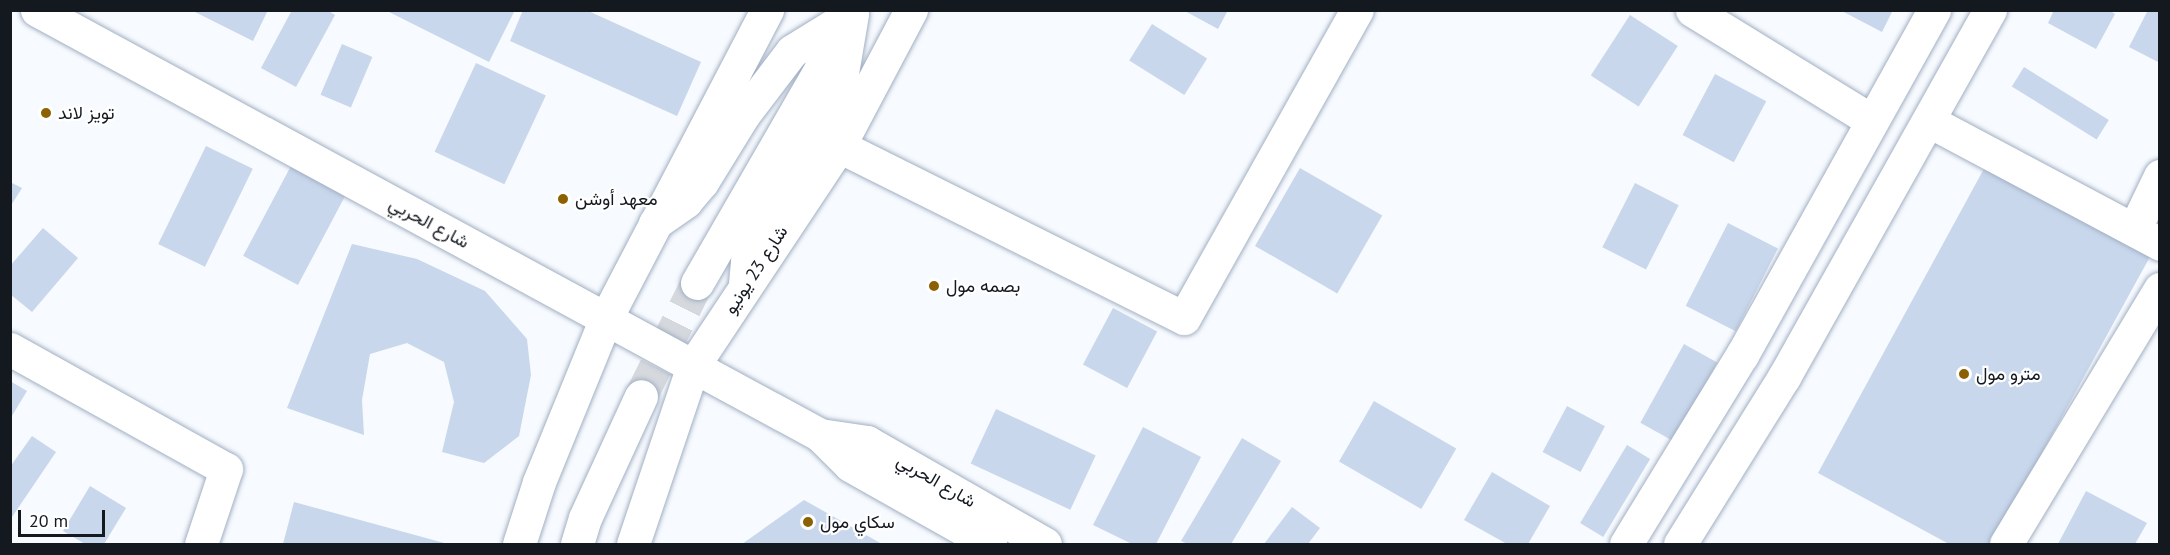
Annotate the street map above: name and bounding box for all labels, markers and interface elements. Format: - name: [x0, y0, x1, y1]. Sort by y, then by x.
- place label: تويز لاند: [58, 102, 114, 124]
- marker: تويز لاند: [39, 106, 53, 120]
- place label: معهد أوشن: [575, 188, 658, 210]
- marker: معهد أوشن: [556, 192, 570, 206]
- street label: شارع الحربي: [385, 193, 473, 253]
- street label: شارع 23 يونيو: [720, 222, 792, 318]
- place label: بصمه مول: [946, 275, 1020, 297]
- marker: بصمه مول: [927, 279, 941, 293]
- place label: مترو مول: [1976, 363, 2041, 385]
- marker: مترو مول: [1957, 367, 1971, 381]
- street label: شارع الحربي: [893, 450, 979, 512]
- scale bar: [21, 498, 108, 536]
- text: 20 m: [29, 509, 68, 532]
- place label: سكاي مول: [820, 511, 895, 533]
- marker: سكاي مول: [801, 515, 815, 529]

